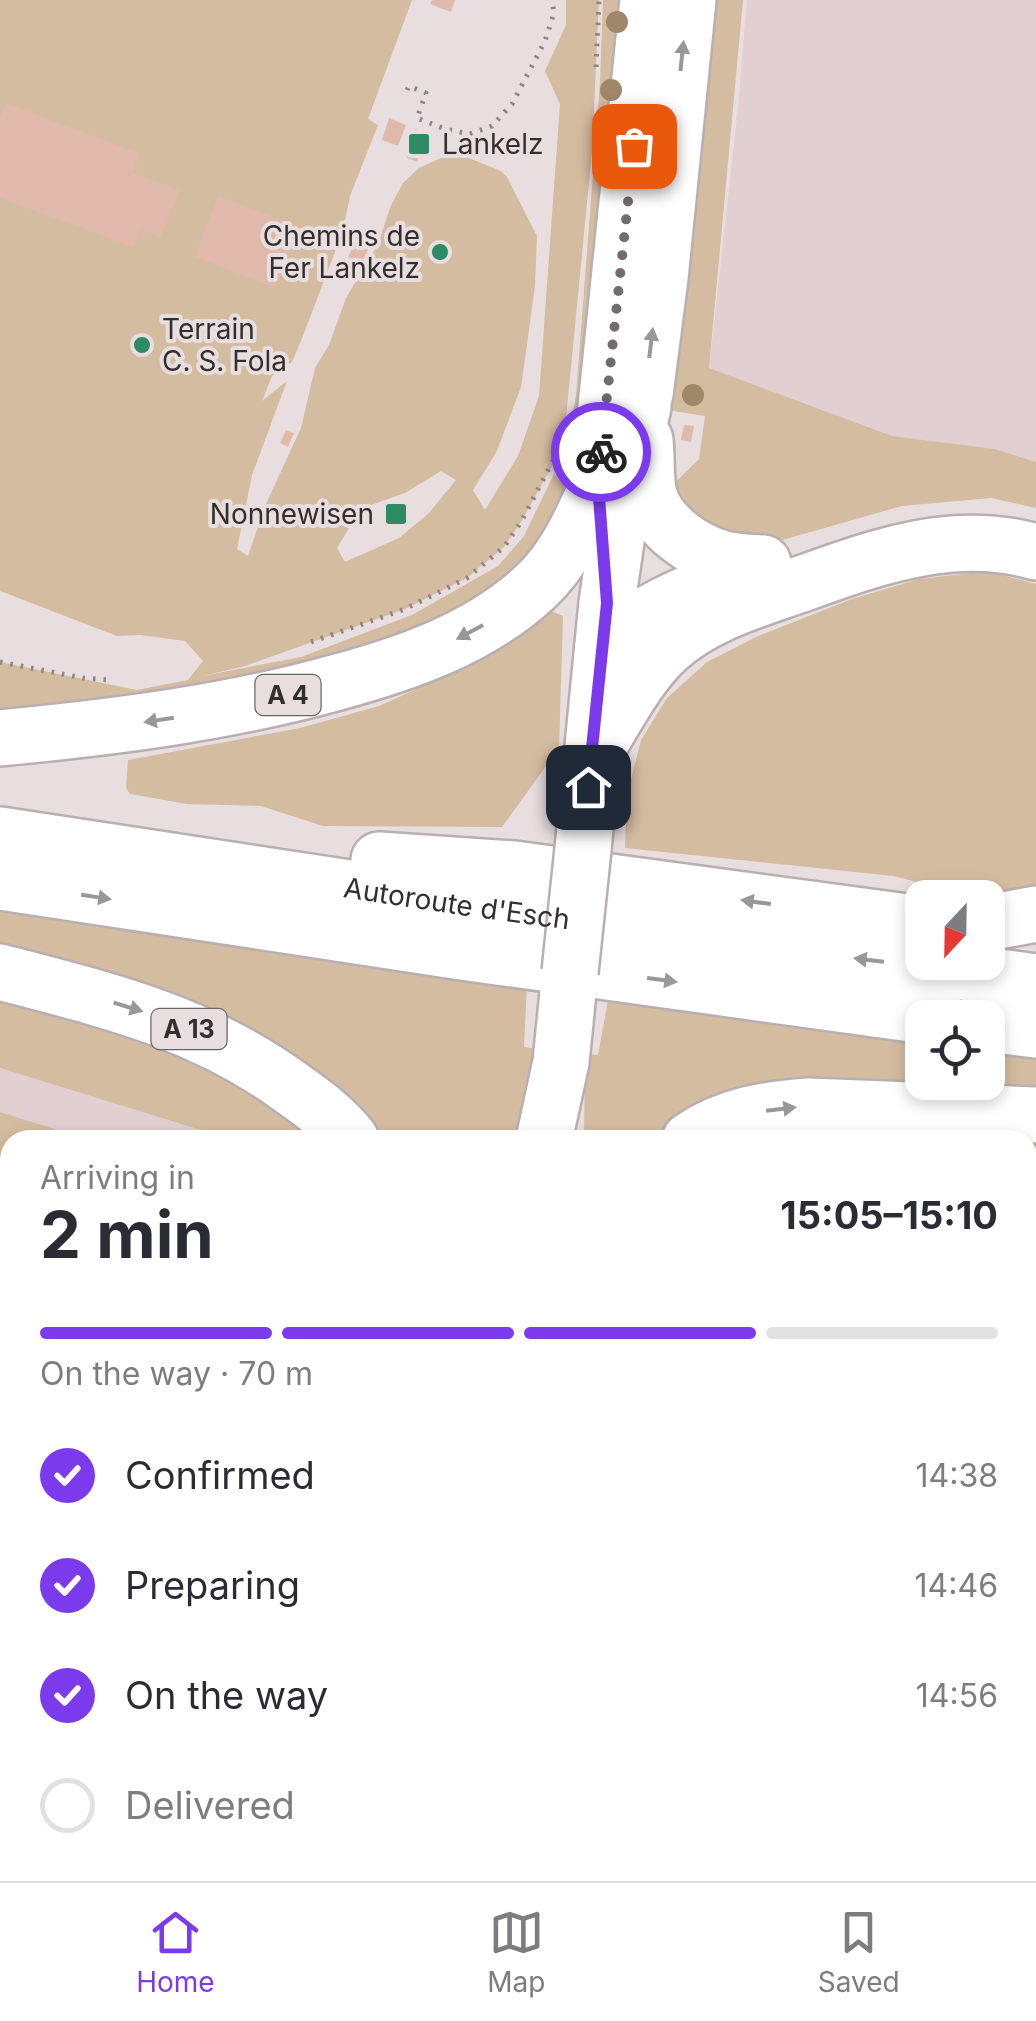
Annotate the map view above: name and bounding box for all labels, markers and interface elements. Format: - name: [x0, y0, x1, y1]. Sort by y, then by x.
- one-way arrow: [674, 40, 690, 72]
- pin: [592, 104, 677, 189]
- icon: bag: [607, 119, 662, 174]
- place label: Lankelz: [442, 127, 543, 161]
- marker: Lankelz: [406, 131, 432, 157]
- place label: Chemins de Fer Lankelz: [263, 219, 420, 285]
- marker: Chemins de Fer Lankelz: [429, 241, 451, 263]
- place label: Terrain C. S. Fola: [162, 312, 287, 378]
- one-way arrow: [643, 326, 659, 358]
- marker: Terrain C. S. Fola: [131, 334, 153, 356]
- courier: [551, 402, 651, 502]
- icon: bike: [574, 425, 629, 480]
- place label: Nonnewisen: [210, 497, 374, 531]
- marker: Nonnewisen: [383, 501, 409, 527]
- one-way arrow: [456, 623, 485, 640]
- road number: A 4: [256, 675, 320, 715]
- one-way arrow: [143, 713, 174, 729]
- pin: [546, 745, 631, 830]
- icon: home: [561, 760, 616, 815]
- street label: Autoroute d'Esch: [342, 870, 572, 936]
- north arrow: [905, 880, 1005, 980]
- map controls: [905, 880, 1005, 1100]
- one-way arrow: [81, 889, 113, 905]
- one-way arrow: [740, 893, 772, 909]
- one-way arrow: [852, 952, 884, 968]
- one-way arrow: [647, 973, 678, 989]
- one-way arrow: [113, 1000, 143, 1015]
- button: locate: [905, 1000, 1005, 1100]
- road number: A 13: [152, 1009, 226, 1049]
- one-way arrow: [765, 1101, 797, 1117]
- text: Arriving in: [40, 1158, 195, 1197]
- text: 15:05–15:10: [780, 1192, 998, 1238]
- text: 2 min: [40, 1195, 214, 1274]
- text: On the way · 70 m: [40, 1354, 313, 1393]
- icon: check: [40, 1448, 95, 1503]
- text: Confirmed: [125, 1452, 315, 1498]
- text: 14:38: [916, 1456, 998, 1495]
- icon: check: [40, 1558, 95, 1613]
- text: Preparing: [125, 1562, 300, 1608]
- text: 14:46: [915, 1566, 998, 1605]
- icon: check: [40, 1668, 95, 1723]
- text: On the way: [125, 1672, 328, 1718]
- text: 14:56: [916, 1676, 998, 1715]
- text: Delivered: [125, 1782, 295, 1828]
- tab: Home: [136, 1905, 215, 1999]
- tab: Map: [487, 1905, 545, 1999]
- tab: Saved: [818, 1905, 900, 1999]

